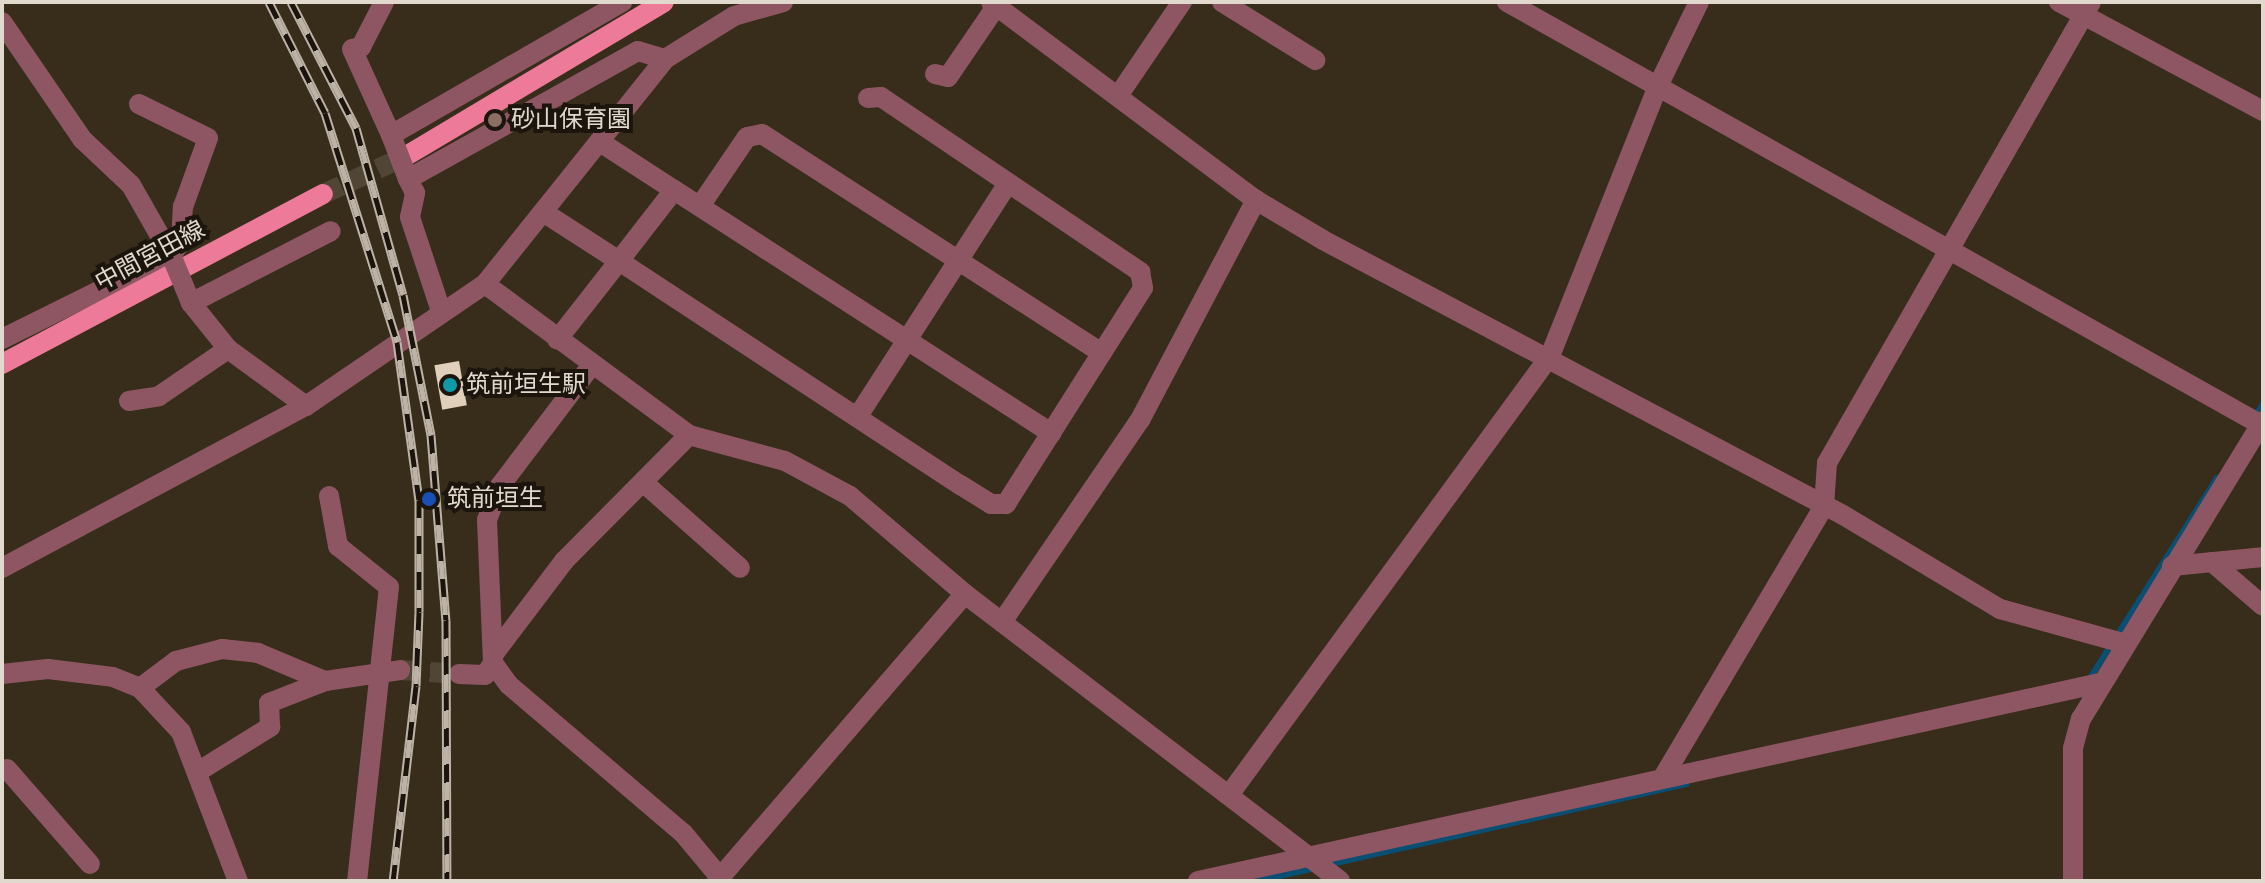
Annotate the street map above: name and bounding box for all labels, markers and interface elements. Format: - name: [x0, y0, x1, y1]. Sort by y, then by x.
- place label: 砂山保育園: [511, 106, 631, 134]
- marker: 砂山保育園: [486, 111, 504, 129]
- street label: 中間宮田線: [90, 215, 210, 297]
- place label: 筑前垣生駅: [466, 371, 586, 399]
- marker: 筑前垣生駅: [441, 376, 459, 394]
- place label: 筑前垣生: [447, 485, 543, 513]
- marker: 筑前垣生: [418, 488, 440, 510]

